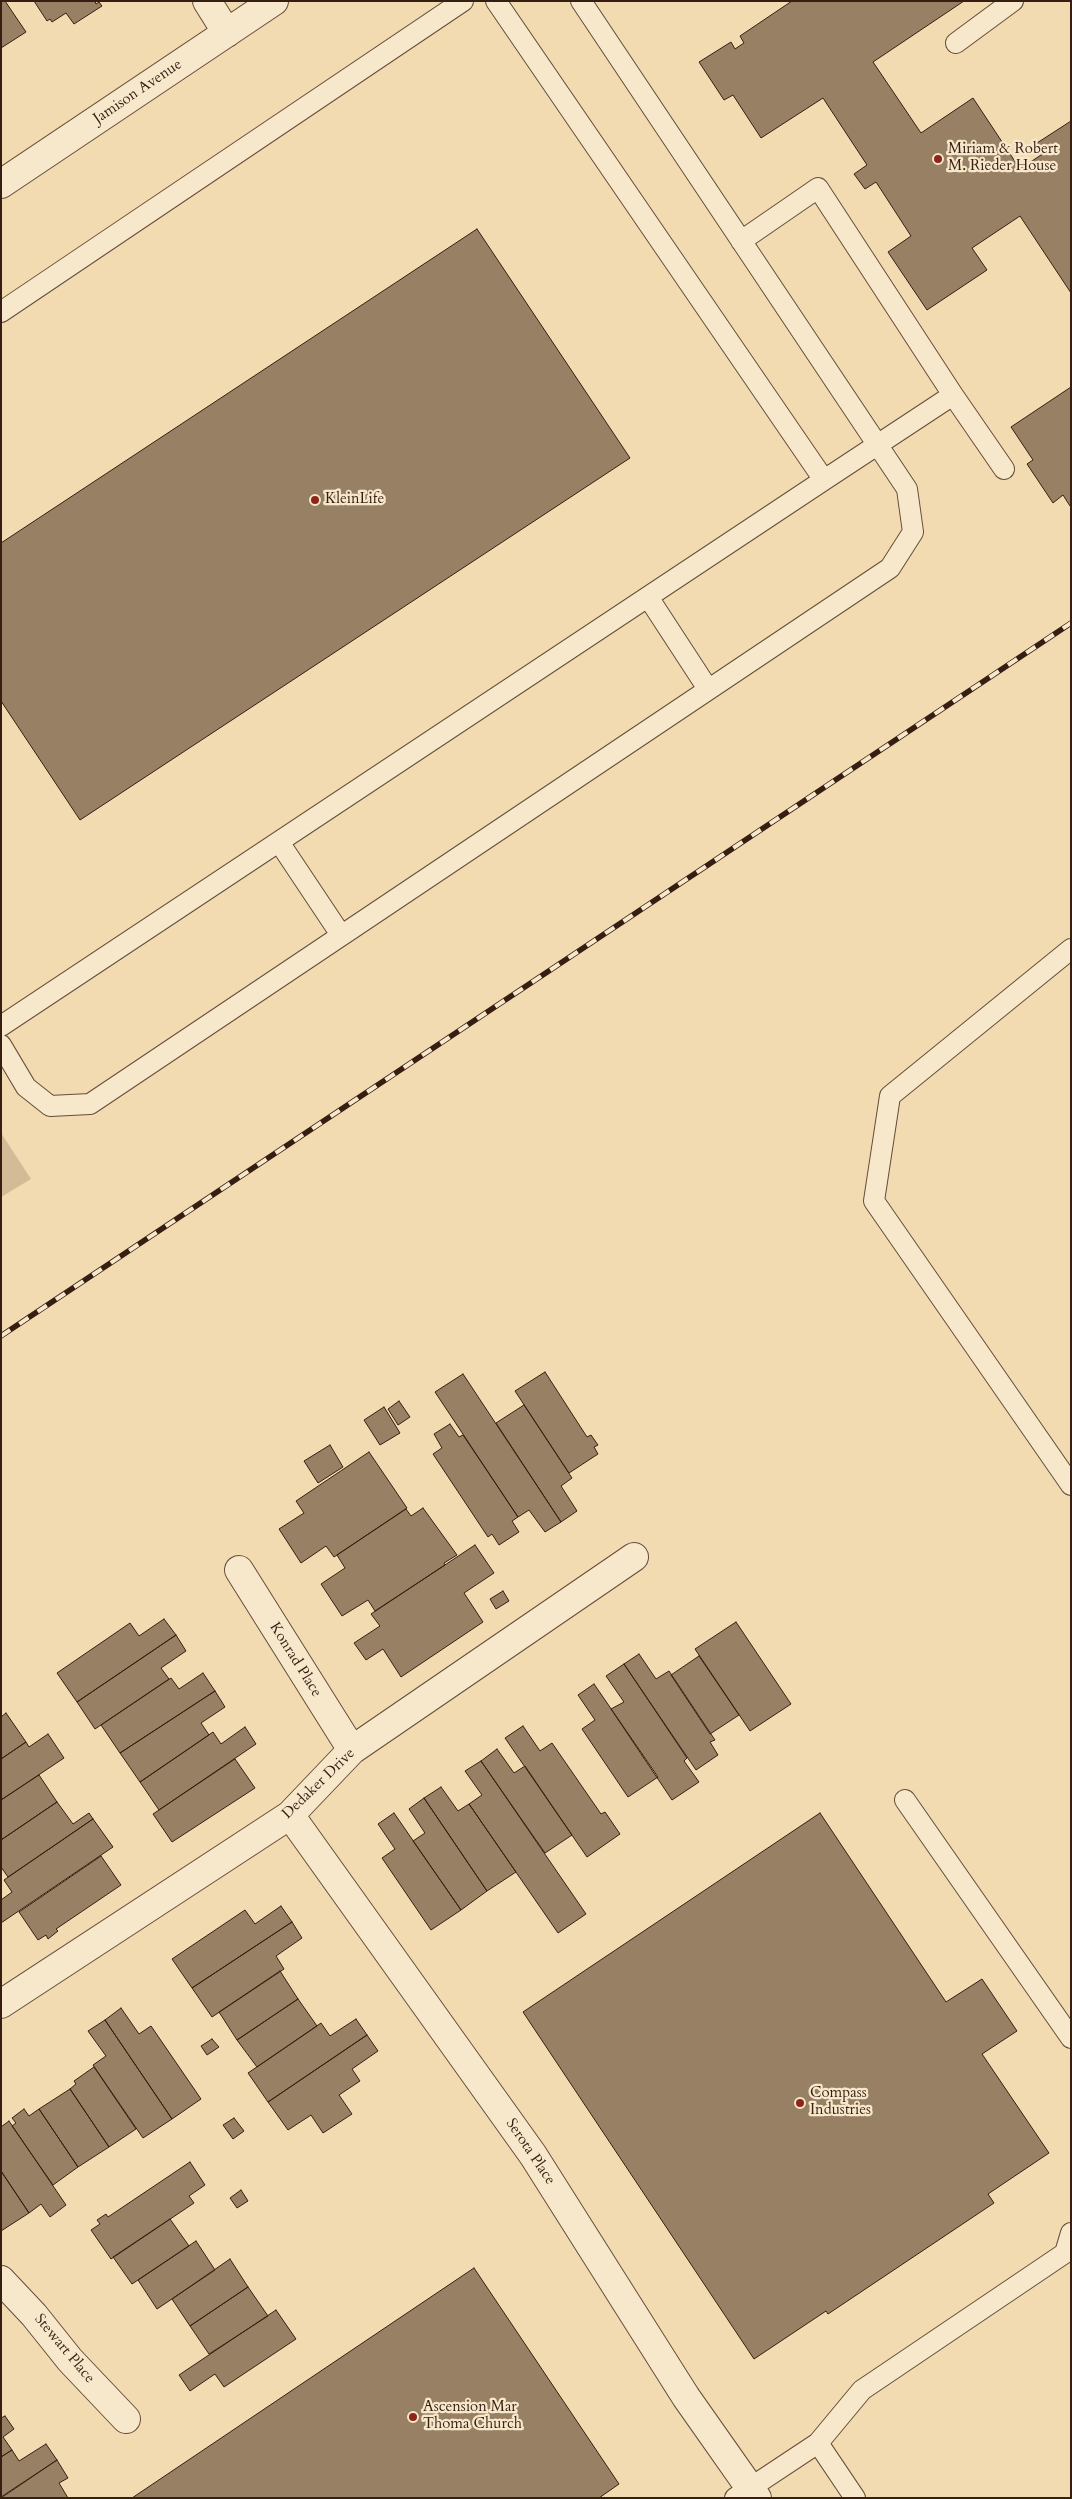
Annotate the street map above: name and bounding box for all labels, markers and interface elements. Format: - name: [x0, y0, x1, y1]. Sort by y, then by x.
- street label: Jamison Avenue: [90, 56, 186, 128]
- place label: Miriam & Robert M. Rieder House: [948, 141, 1058, 176]
- marker: Miriam & Robert M. Rieder House: [932, 153, 944, 165]
- place label: KleinLife: [325, 491, 384, 509]
- marker: KleinLife: [309, 494, 321, 506]
- street label: Konrad Place: [265, 1619, 325, 1701]
- street label: Dedaker Drive: [279, 1745, 359, 1823]
- place label: Compass Industries: [810, 2085, 871, 2120]
- marker: Compass Industries: [794, 2097, 806, 2109]
- street label: Serota Place: [501, 2115, 559, 2189]
- street label: Stewart Place: [30, 2311, 98, 2387]
- place label: Ascension Mar Thoma Church: [423, 2399, 522, 2434]
- marker: Ascension Mar Thoma Church: [407, 2411, 419, 2423]

